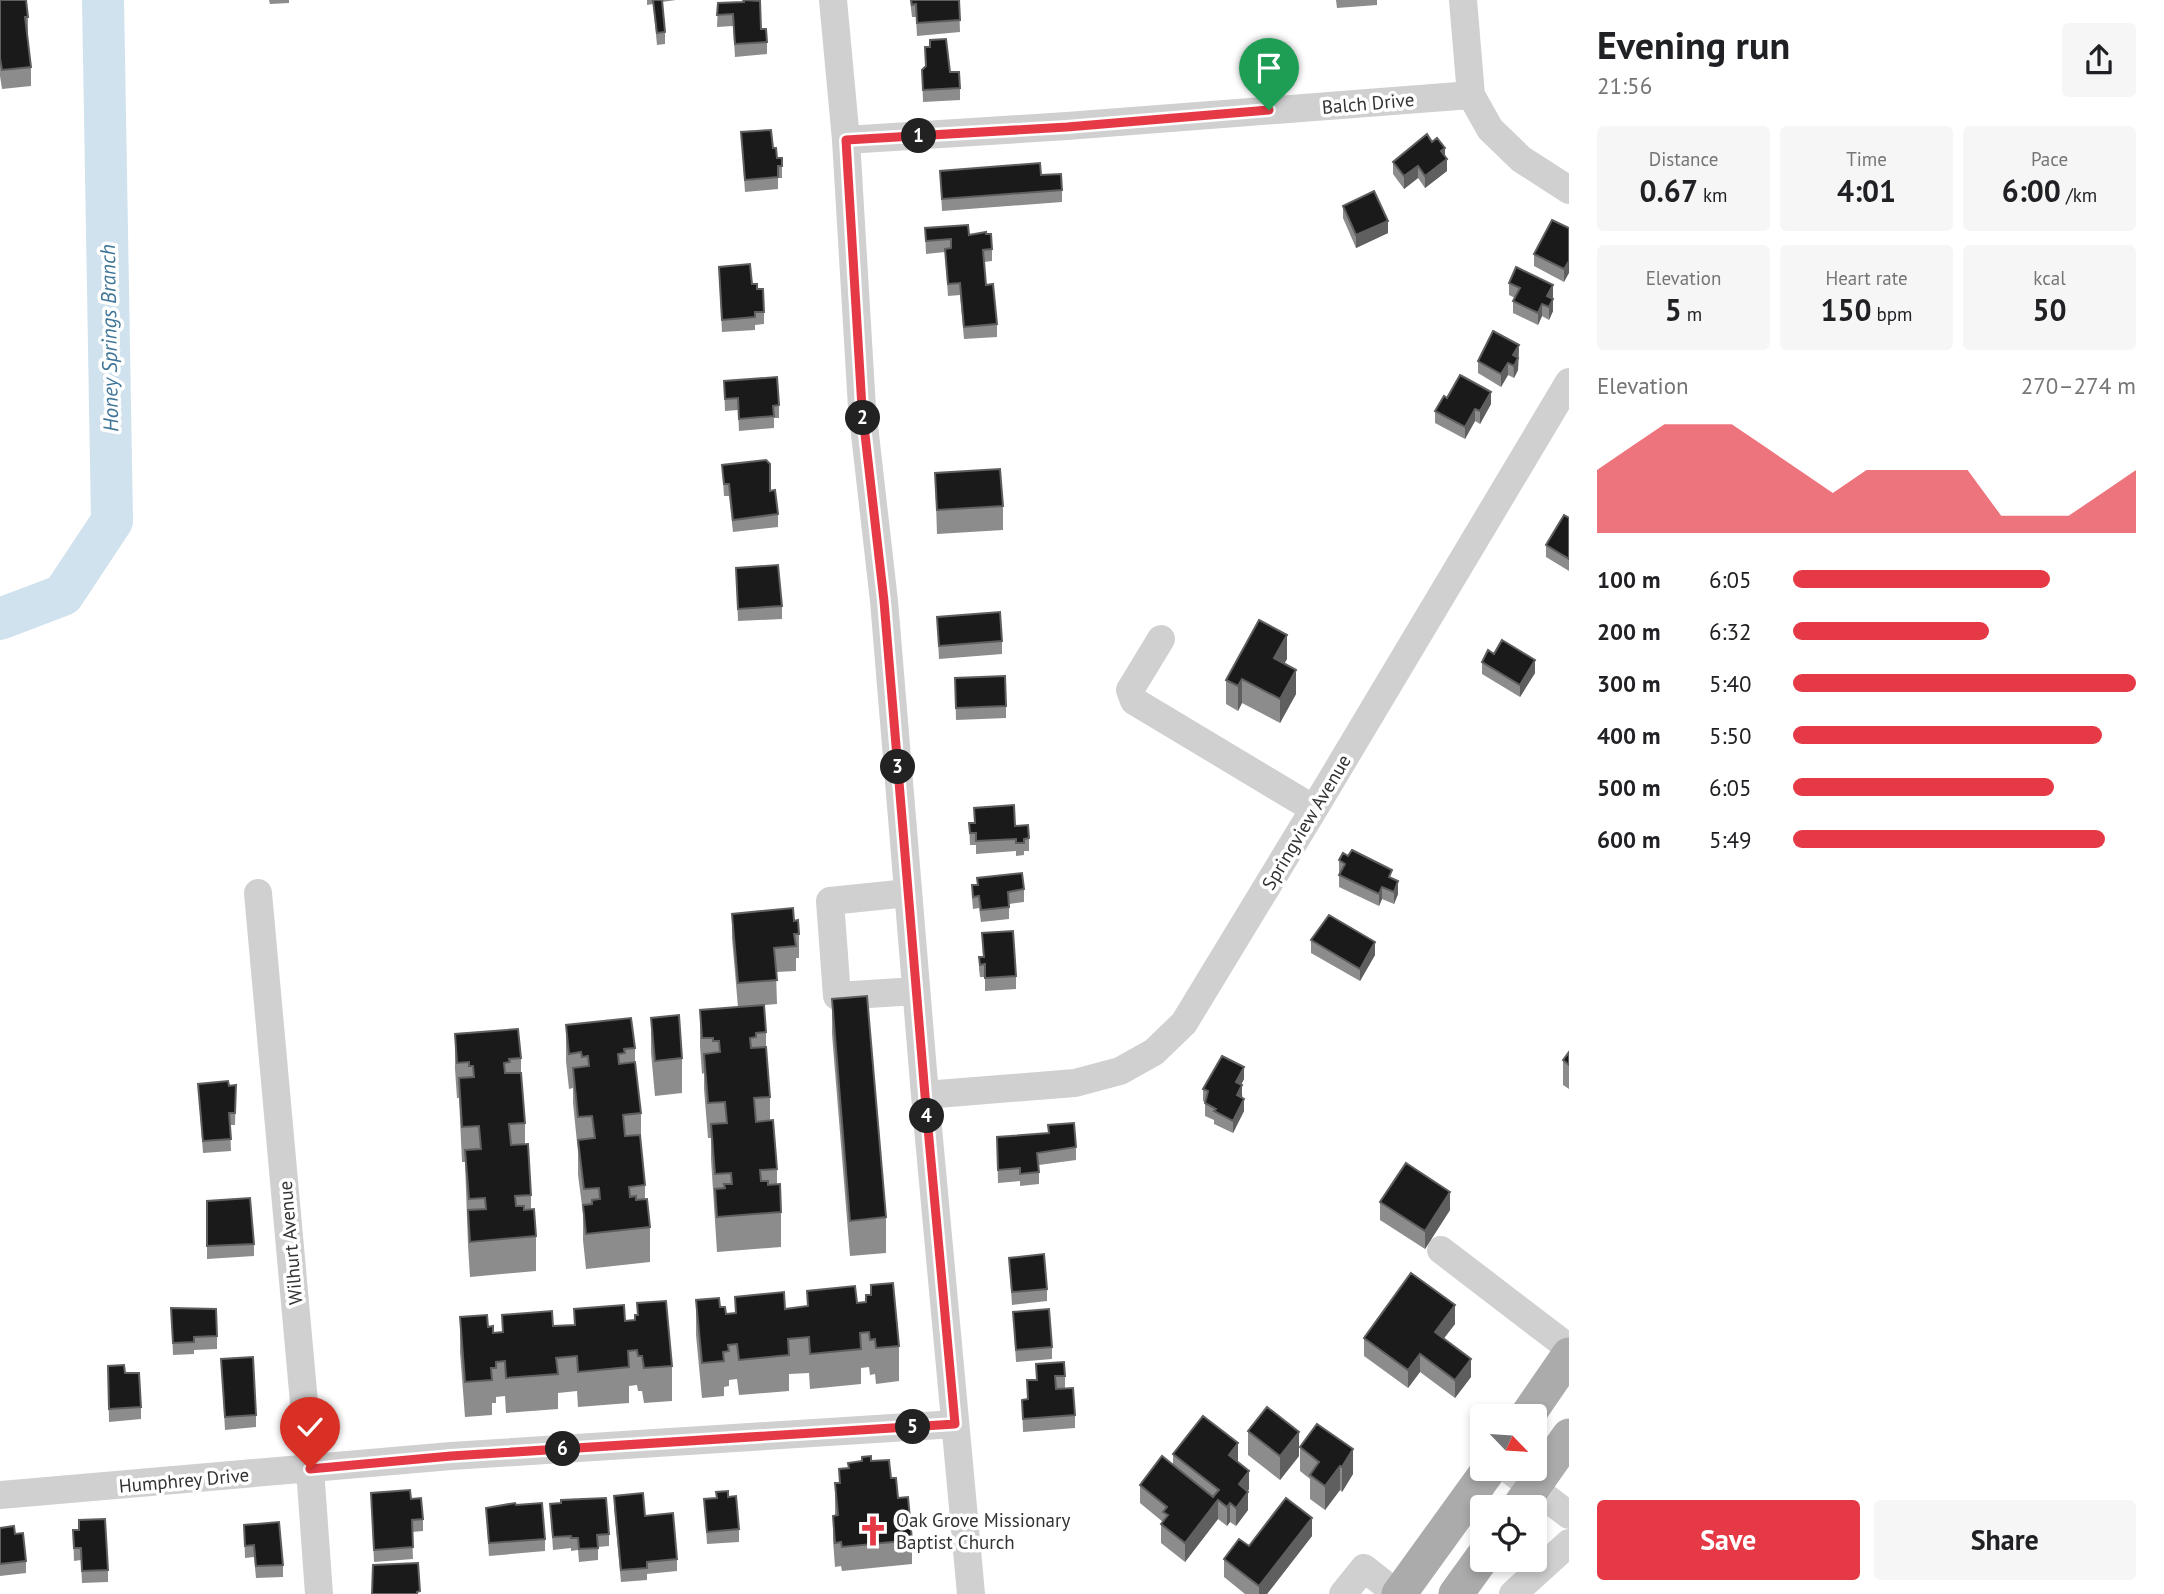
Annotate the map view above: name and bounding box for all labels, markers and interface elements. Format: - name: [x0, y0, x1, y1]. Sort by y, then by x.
- text: Evening run: [1597, 20, 1790, 69]
- button: share: [2062, 23, 2136, 97]
- pin: [1239, 38, 1299, 110]
- icon: arrive: [1250, 49, 1288, 87]
- text: 21:56: [1597, 71, 1652, 100]
- street label: Balch Drive: [1321, 87, 1415, 119]
- pin: 1: [902, 118, 936, 154]
- text: 1: [913, 123, 924, 147]
- text: Distance: [1649, 147, 1718, 171]
- text: Time: [1846, 147, 1887, 171]
- text: Pace: [2031, 147, 2068, 171]
- text: 0.67: [1639, 171, 1698, 210]
- text: 4:01: [1837, 171, 1896, 210]
- text: 6:00: [2002, 171, 2061, 210]
- text: km: [1698, 183, 1728, 207]
- text: /km: [2061, 183, 2097, 207]
- water label: Honey Springs Branch: [94, 244, 124, 432]
- text: Elevation: [1646, 266, 1721, 290]
- text: Heart rate: [1825, 266, 1908, 290]
- text: kcal: [2033, 266, 2066, 290]
- text: 5: [1665, 290, 1682, 329]
- text: 150: [1820, 290, 1871, 329]
- text: 50: [2032, 290, 2067, 329]
- text: m: [1682, 302, 1702, 326]
- text: bpm: [1871, 302, 1913, 326]
- text: Elevation: [1597, 371, 1689, 400]
- text: 270–274 m: [2021, 371, 2136, 400]
- pin: 2: [846, 400, 880, 436]
- text: 2: [857, 405, 868, 429]
- text: 100 m: [1597, 565, 1660, 594]
- text: 6:05: [1709, 565, 1752, 594]
- text: 200 m: [1597, 617, 1660, 646]
- text: 6:32: [1709, 617, 1752, 646]
- text: 300 m: [1597, 669, 1660, 698]
- text: 5:40: [1709, 669, 1752, 698]
- text: 400 m: [1597, 721, 1660, 750]
- text: 5:50: [1709, 721, 1752, 750]
- pin: 3: [880, 750, 916, 784]
- street label: Springview Avenue: [1256, 750, 1356, 894]
- text: 3: [892, 754, 903, 778]
- text: 500 m: [1597, 773, 1660, 802]
- text: 6:05: [1709, 773, 1752, 802]
- text: 600 m: [1597, 825, 1660, 854]
- text: 5:49: [1709, 825, 1752, 854]
- pin: 4: [909, 1098, 944, 1134]
- text: 4: [921, 1103, 932, 1127]
- street label: Wilhurt Avenue: [273, 1180, 307, 1306]
- pin: [280, 1397, 340, 1469]
- north arrow: [1470, 1404, 1547, 1480]
- map controls: [1470, 1404, 1547, 1572]
- icon: check: [291, 1408, 329, 1446]
- pin: 5: [895, 1410, 930, 1444]
- text: 5: [907, 1414, 918, 1438]
- pin: 6: [546, 1432, 580, 1466]
- text: 6: [557, 1436, 568, 1460]
- street label: Humphrey Drive: [118, 1462, 250, 1498]
- button: locate: [1470, 1495, 1547, 1572]
- button: Save: [1597, 1500, 1860, 1580]
- button: Share: [1874, 1500, 2136, 1580]
- place label: Oak Grove Missionary Baptist Church: [896, 1508, 1070, 1554]
- church icon: Oak Grove Missionary Baptist Church: [856, 1514, 890, 1548]

